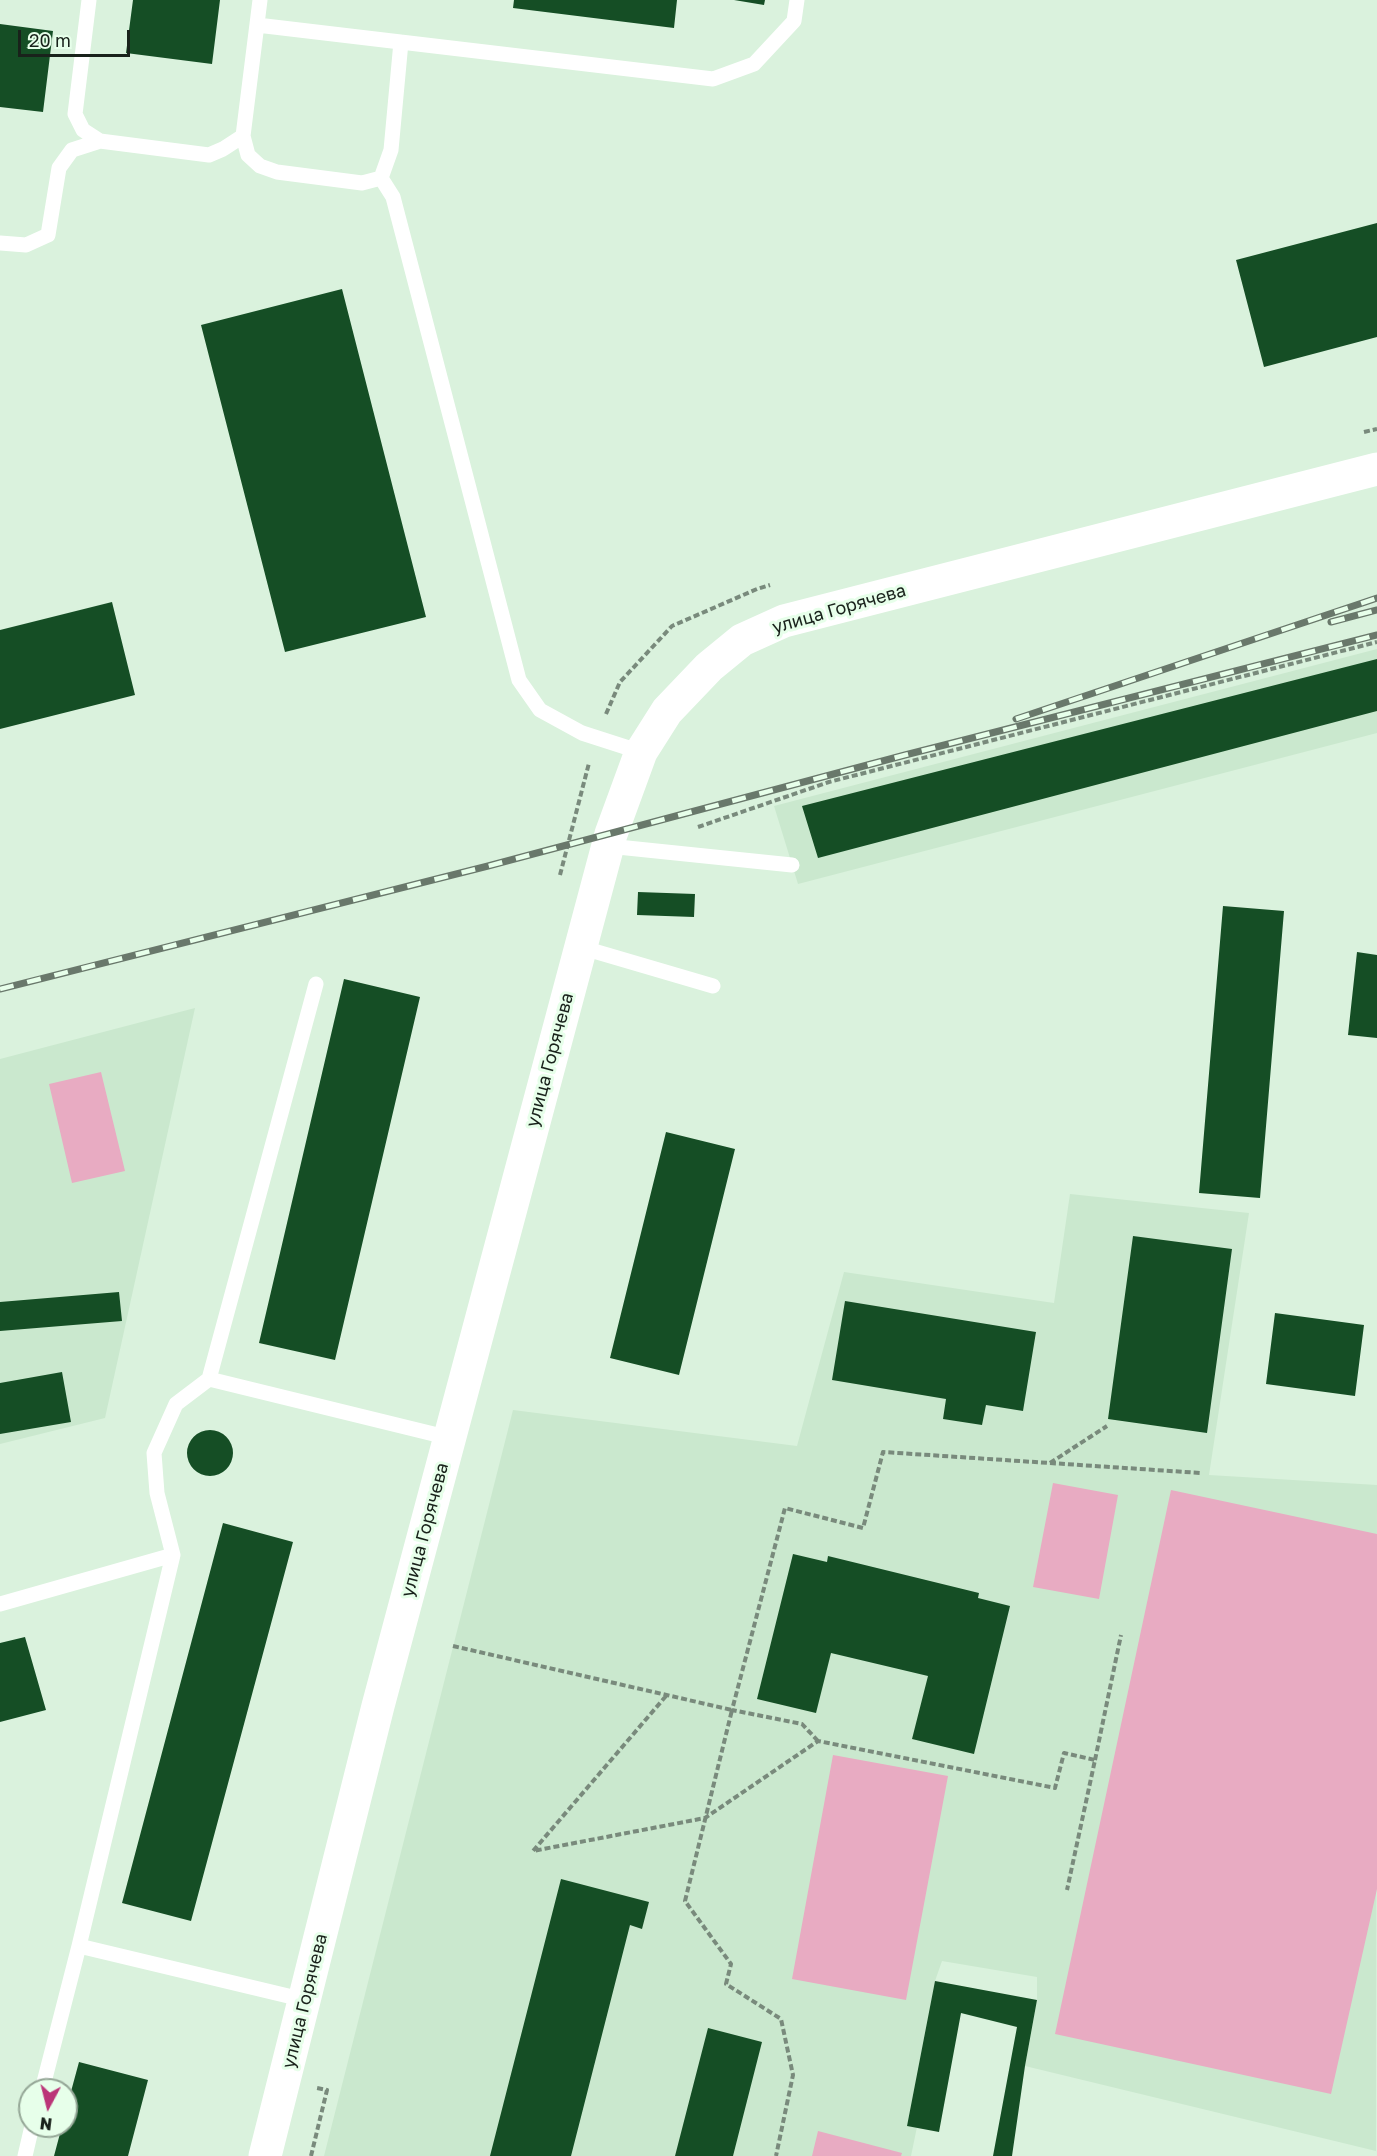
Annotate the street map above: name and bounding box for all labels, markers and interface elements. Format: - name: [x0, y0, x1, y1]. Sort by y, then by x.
- scale bar: [21, 18, 134, 56]
- text: 20 m: [29, 29, 71, 51]
- street label: улица Горячева: [770, 580, 908, 638]
- street label: улица Горячева: [522, 990, 578, 1130]
- street label: улица Горячева: [397, 1460, 453, 1600]
- street label: улица Горячева: [278, 1931, 332, 2071]
- north arrow: [18, 2078, 78, 2138]
- text: N: [39, 2113, 53, 2135]

